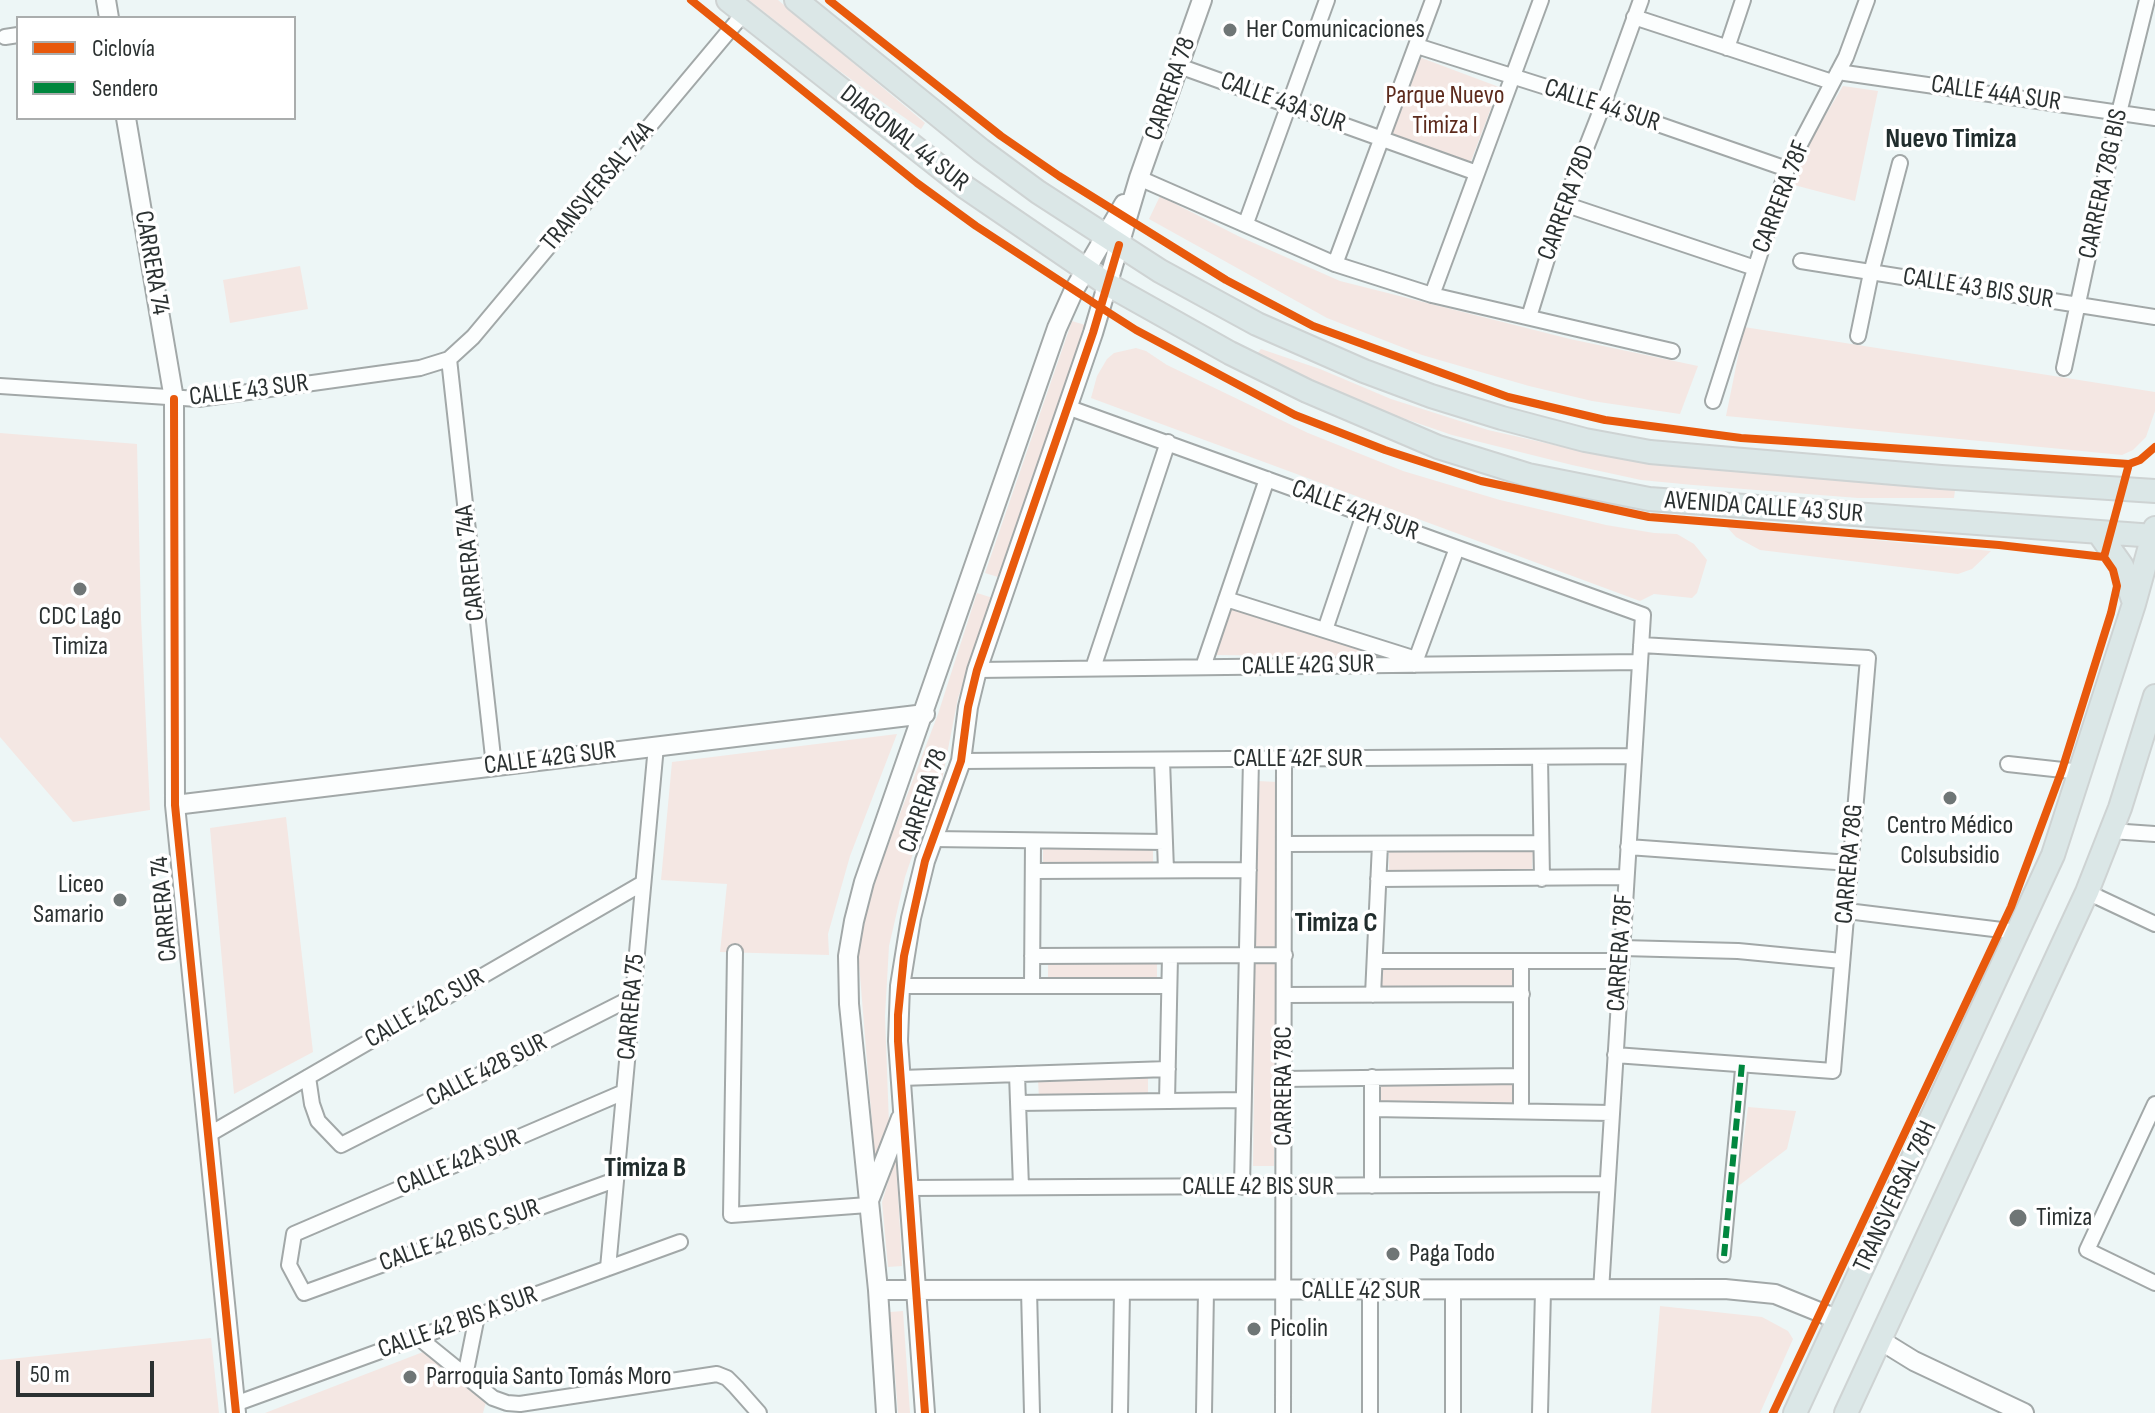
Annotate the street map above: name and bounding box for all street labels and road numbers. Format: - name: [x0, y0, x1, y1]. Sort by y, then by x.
- street label: CARRERA 78: [1139, 33, 1203, 145]
- street label: CALLE 43A SUR: [1216, 66, 1350, 140]
- street label: CALLE 44A SUR: [1929, 69, 2063, 119]
- street label: CALLE 44 SUR: [1540, 73, 1664, 139]
- street label: DIAGONAL 44 SUR: [833, 79, 975, 199]
- street label: CARRERA 78G BIS: [2073, 106, 2135, 262]
- street label: TRANSVERSAL 74A: [535, 116, 661, 258]
- street label: CARRERA 78F: [1746, 137, 1818, 257]
- street label: CARRERA 78D: [1532, 141, 1602, 265]
- street label: CARRERA 74: [126, 208, 176, 318]
- street label: CALLE 43 BIS SUR: [1901, 262, 2055, 316]
- street label: CALLE 43 SUR: [188, 368, 310, 414]
- street label: CALLE 42H SUR: [1287, 474, 1423, 548]
- street label: AVENIDA CALLE 43 SUR: [1664, 486, 1864, 530]
- street label: CARRERA 74A: [449, 503, 493, 623]
- street label: CALLE 42G SUR: [1241, 649, 1375, 683]
- street label: CALLE 42G SUR: [482, 735, 618, 783]
- street label: CALLE 42F SUR: [1233, 743, 1363, 775]
- street label: CARRERA 78: [893, 745, 955, 857]
- street label: CARRERA 78G: [1829, 803, 1871, 925]
- street label: CARRERA 74: [145, 855, 185, 963]
- street label: CARRERA 78F: [1601, 893, 1641, 1013]
- street label: CARRERA 75: [612, 953, 652, 1061]
- street label: CALLE 42C SUR: [360, 962, 490, 1056]
- street label: CARRERA 78C: [1268, 1026, 1300, 1146]
- street label: CALLE 42B SUR: [421, 1027, 553, 1115]
- street label: TRANSVERSAL 78H: [1847, 1116, 1945, 1278]
- street label: CALLE 42A SUR: [393, 1123, 525, 1203]
- street label: CALLE 42 BIS SUR: [1182, 1171, 1334, 1203]
- street label: CALLE 42 BIS C SUR: [375, 1193, 545, 1279]
- street label: CALLE 42 SUR: [1301, 1275, 1421, 1307]
- street label: CALLE 42 BIS A SUR: [374, 1280, 542, 1366]

